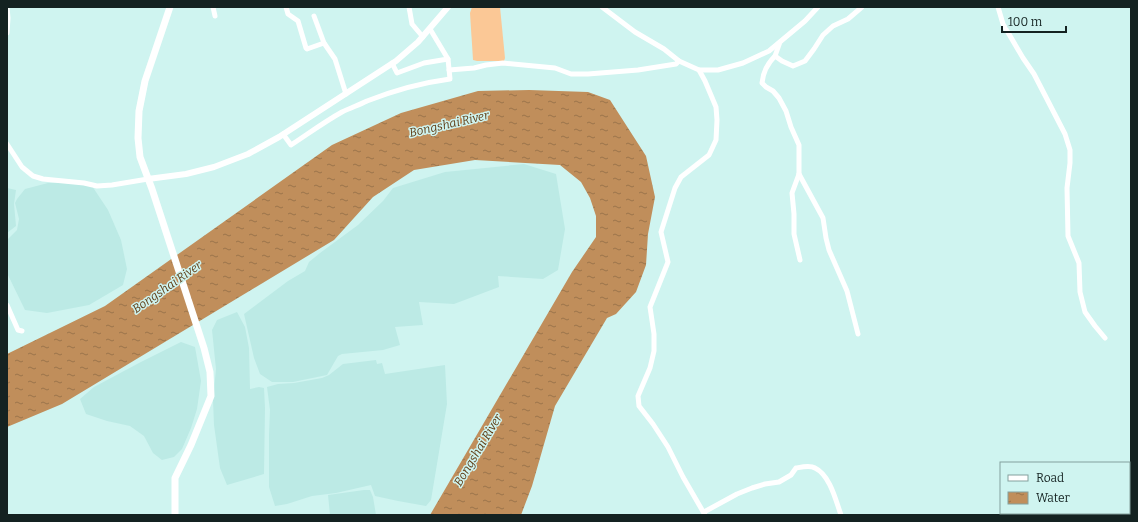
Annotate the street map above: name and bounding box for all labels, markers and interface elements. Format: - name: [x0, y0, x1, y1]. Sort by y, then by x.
- scale bar: [1002, 8, 1066, 34]
- text: 100 m: [1008, 15, 1043, 29]
- water label: Bongshai River: [408, 108, 491, 140]
- water label: Bongshai River: [130, 257, 205, 316]
- water label: Bongshai River: [451, 411, 506, 488]
- legend: [1000, 462, 1130, 514]
- text: Road: [1036, 471, 1064, 485]
- text: Water: [1036, 491, 1071, 505]

